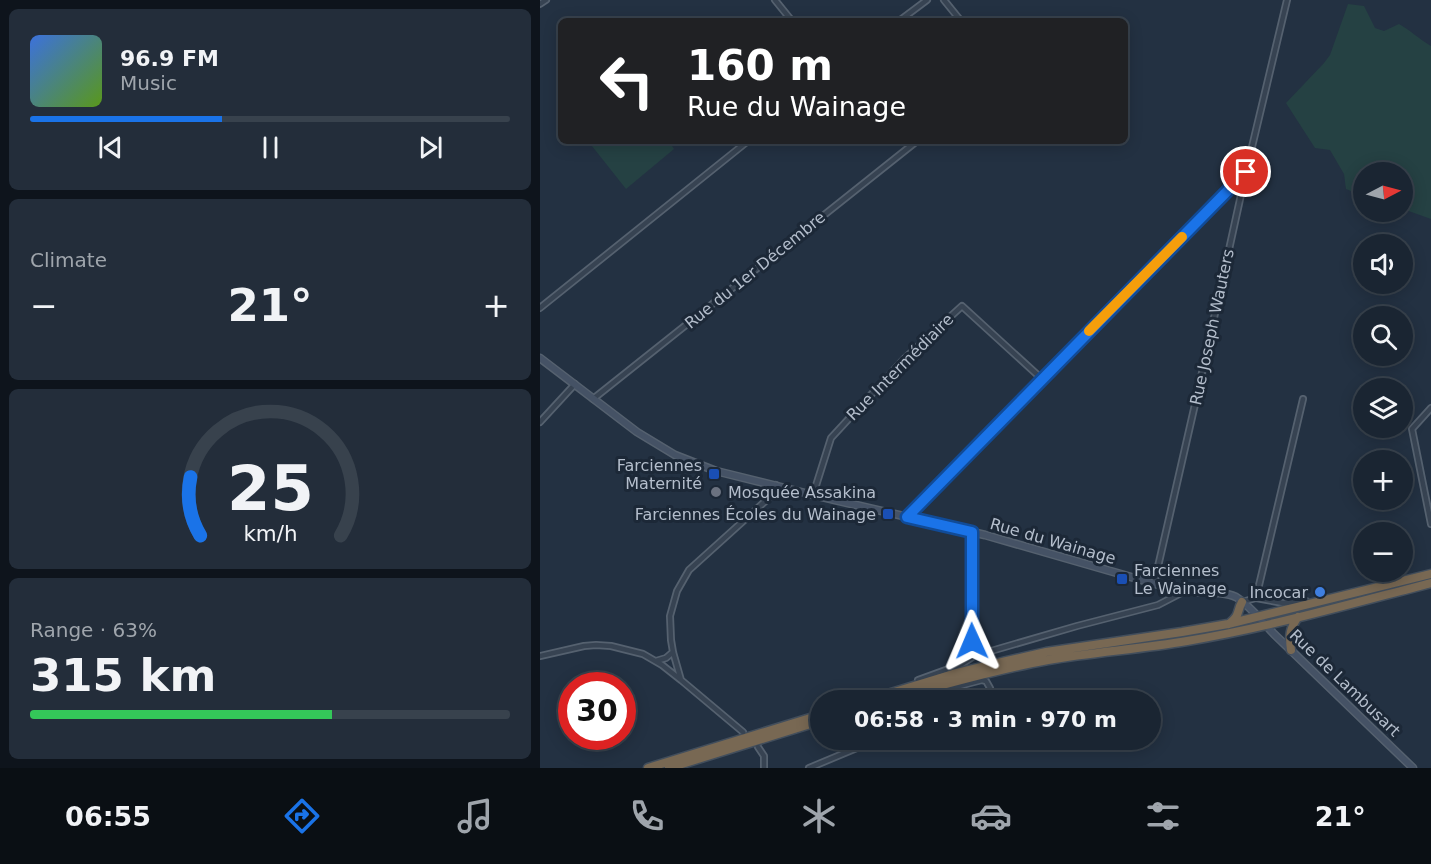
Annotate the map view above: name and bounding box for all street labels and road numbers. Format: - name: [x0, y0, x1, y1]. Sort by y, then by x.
- street label: Rue du 1er Décembre: [681, 208, 829, 332]
- street label: Rue Joseph Wauters: [1186, 247, 1238, 407]
- street label: Rue Intermédiaire: [843, 310, 957, 424]
- street label: Rue du Wainage: [988, 514, 1118, 568]
- street label: Rue de Lambusart: [1286, 625, 1404, 741]

